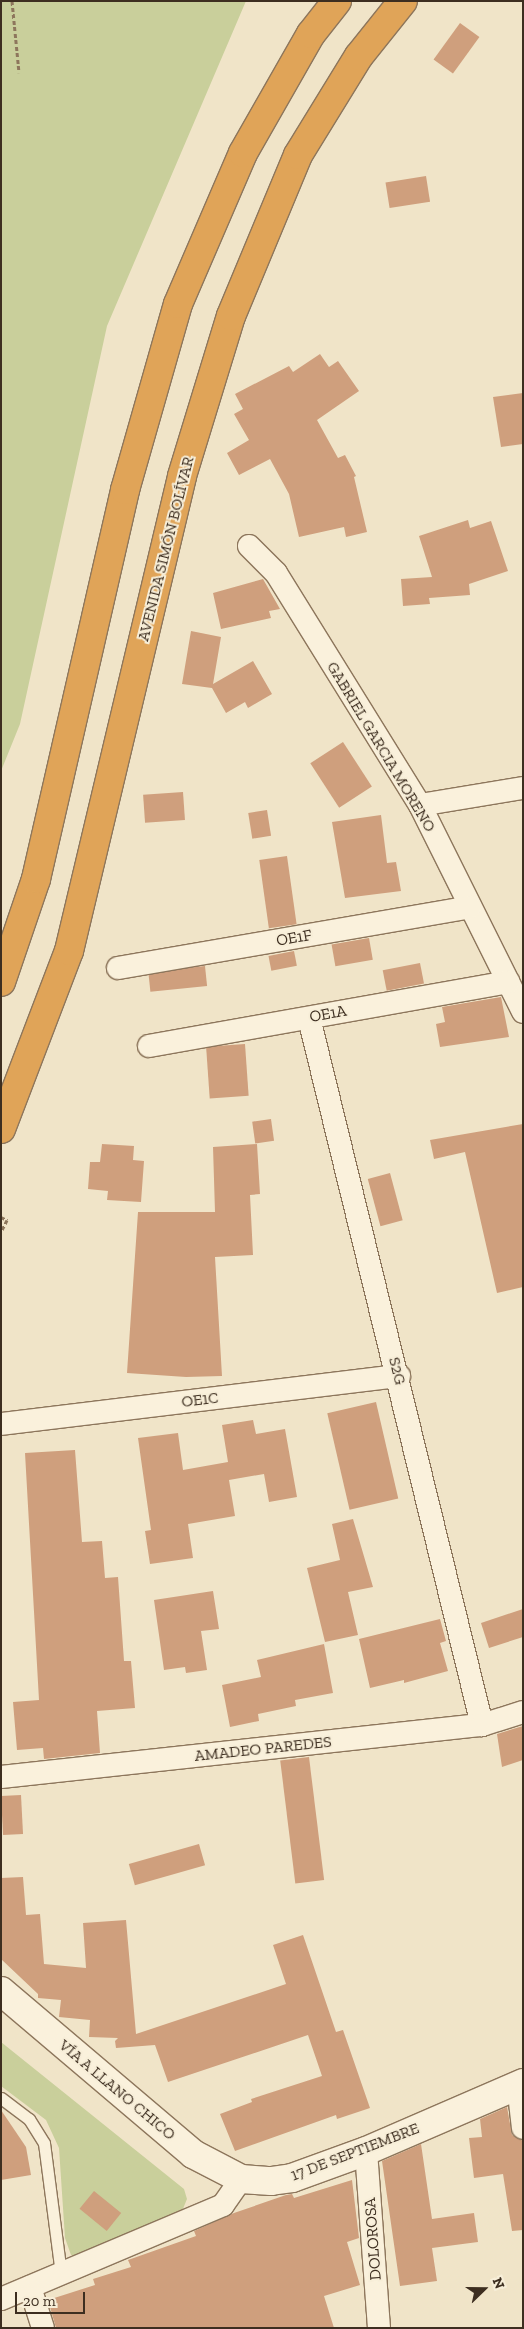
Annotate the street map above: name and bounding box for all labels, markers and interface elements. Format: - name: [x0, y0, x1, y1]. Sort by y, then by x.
- street label: AVENIDA SIMÓN BOLÍVAR: [134, 455, 198, 643]
- street label: GABRIEL GARCIA MORENO: [322, 658, 440, 836]
- street label: OE1F: [275, 925, 313, 951]
- street label: OE1A: [308, 1001, 348, 1027]
- street label: S2G: [384, 1355, 410, 1387]
- street label: OE1C: [180, 1388, 220, 1412]
- street label: AMADEO PAREDES: [194, 1732, 332, 1766]
- street label: VÍA A LLANO CHICO: [54, 2035, 180, 2145]
- street label: 17 DE SEPTIEMBRE: [288, 2119, 422, 2185]
- street label: DOLOROSA: [361, 2197, 385, 2281]
- north arrow: [459, 2264, 509, 2314]
- text: N: [488, 2275, 508, 2291]
- scale bar: [18, 2282, 88, 2314]
- text: 20 m: [23, 2292, 56, 2310]

